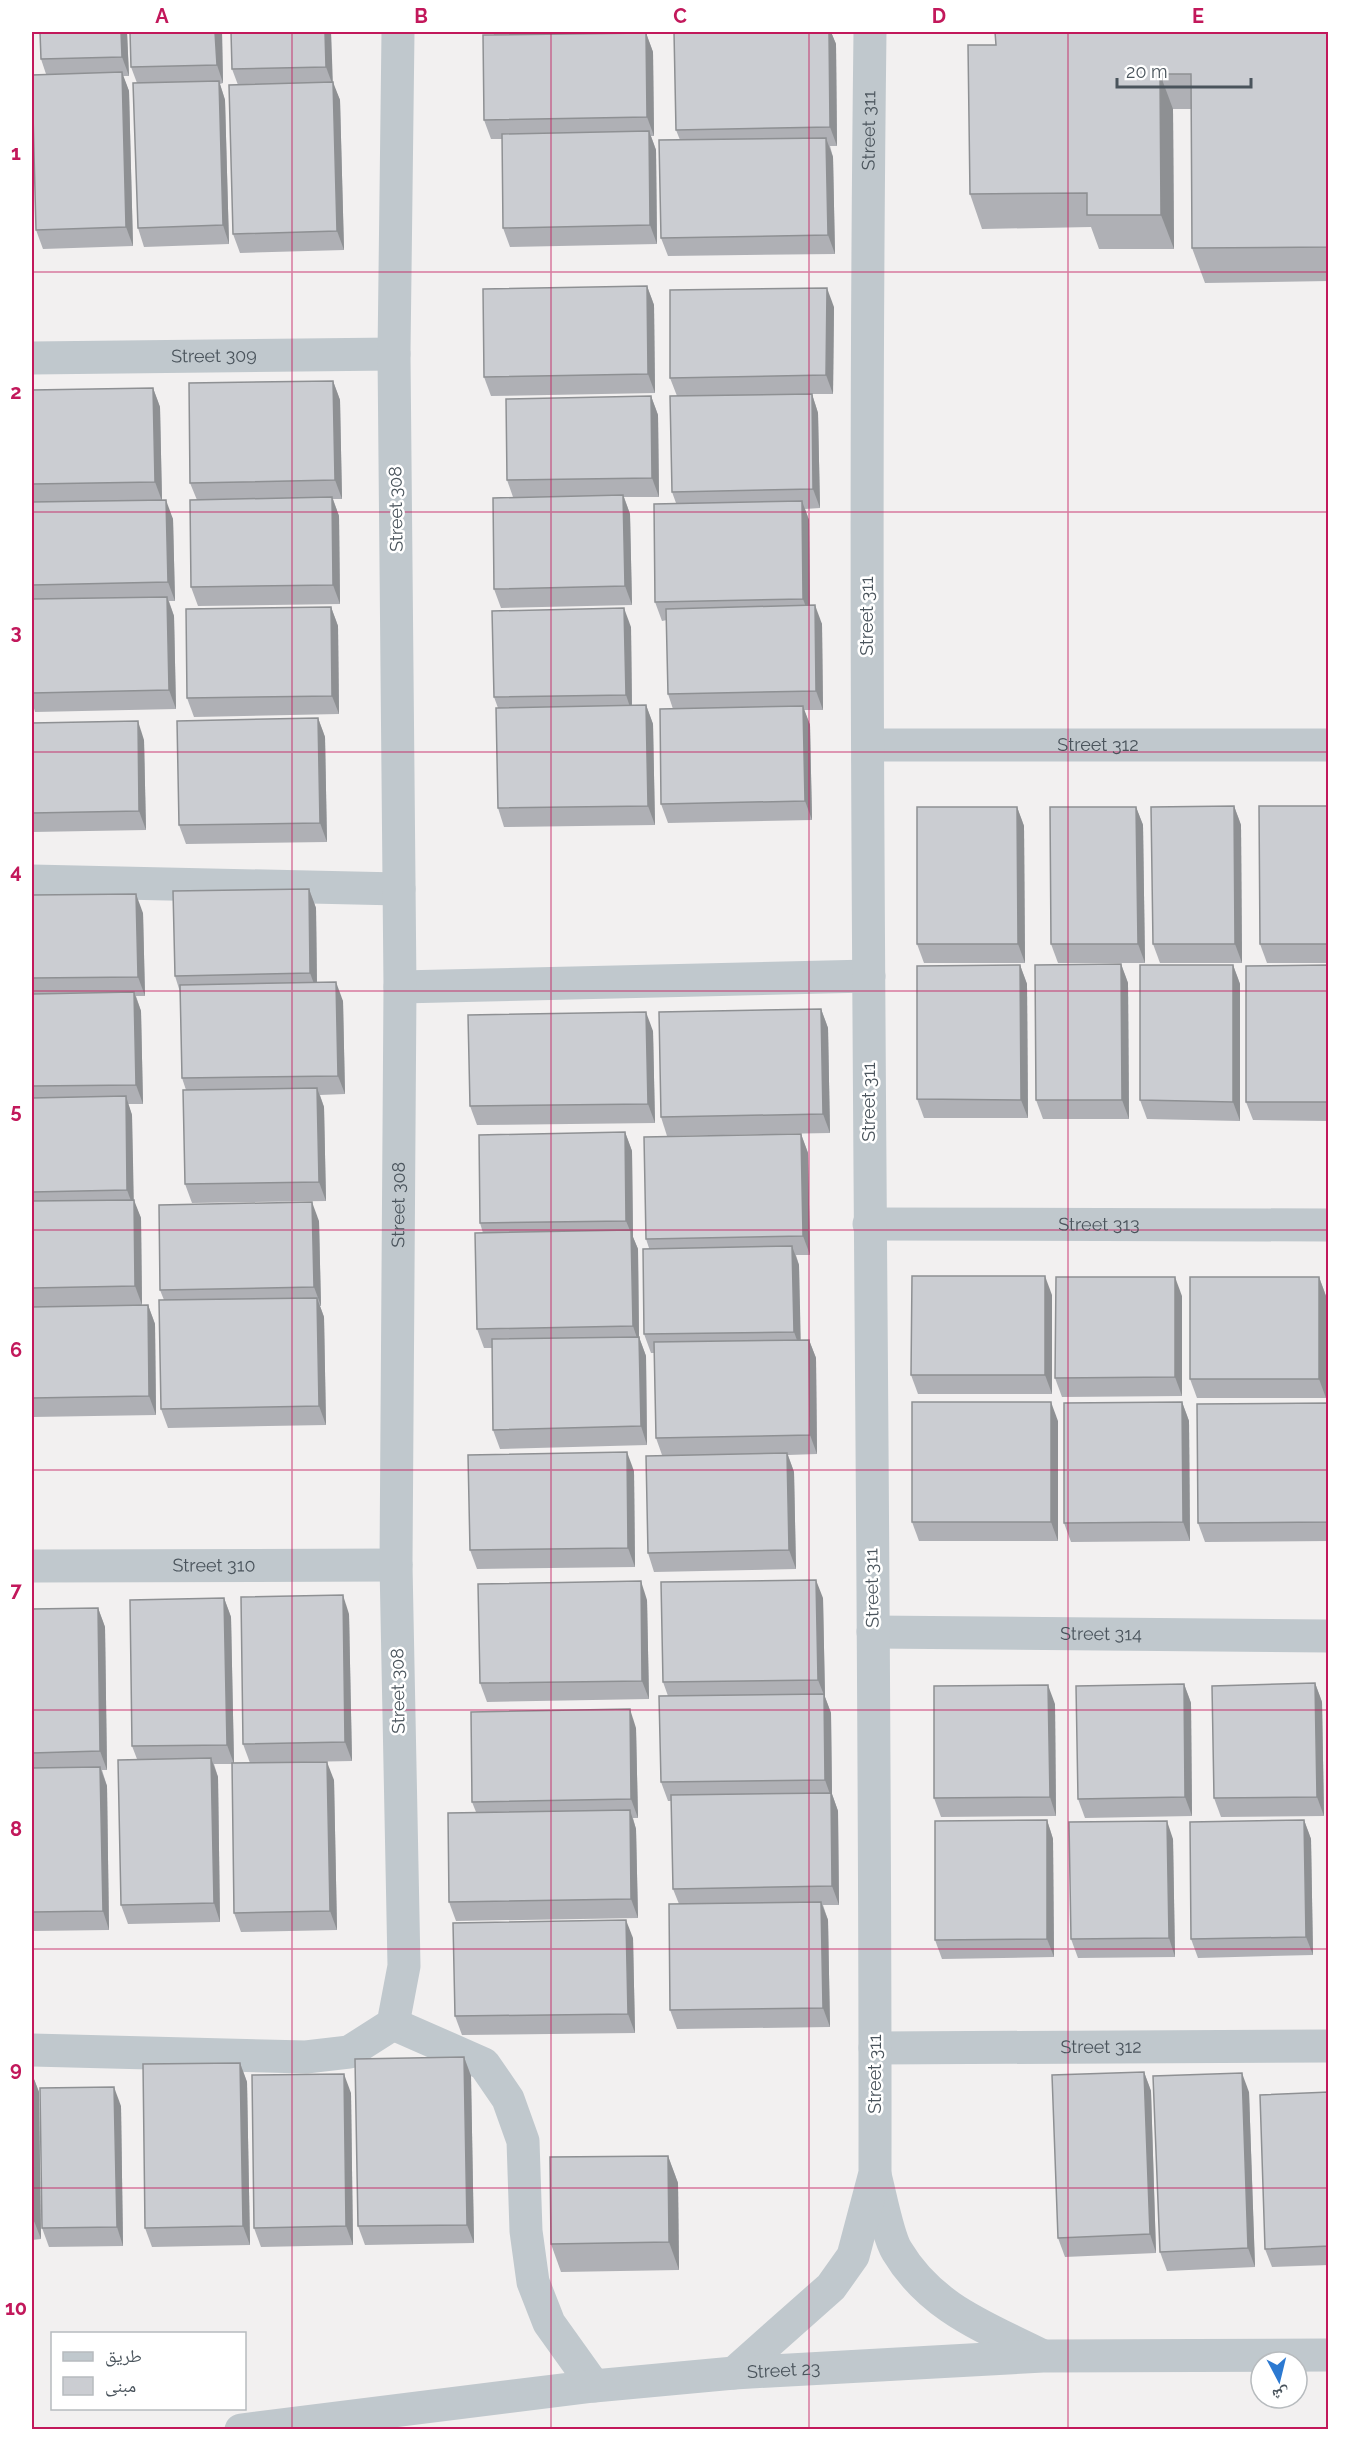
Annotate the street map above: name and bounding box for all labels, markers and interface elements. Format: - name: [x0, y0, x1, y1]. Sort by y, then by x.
- text: A: [155, 4, 169, 28]
- text: B: [414, 4, 428, 28]
- text: C: [673, 4, 687, 28]
- text: D: [932, 4, 946, 28]
- text: E: [1192, 4, 1204, 28]
- scale bar: [1117, 51, 1250, 89]
- text: 20 m: [1126, 61, 1168, 82]
- street label: Street 311: [858, 90, 879, 170]
- text: 1: [11, 141, 21, 165]
- street label: Street 309: [171, 345, 257, 366]
- text: 2: [10, 380, 22, 404]
- street label: Street 308: [384, 466, 407, 552]
- street label: Street 311: [856, 576, 877, 656]
- text: 3: [10, 620, 22, 644]
- street label: Street 312: [1057, 734, 1139, 755]
- text: 4: [10, 859, 22, 883]
- street label: Street 311: [858, 1062, 879, 1142]
- text: 5: [10, 1099, 22, 1123]
- street label: Street 308: [387, 1162, 409, 1248]
- street label: Street 313: [1058, 1213, 1140, 1235]
- text: 6: [10, 1338, 22, 1362]
- street label: Street 311: [860, 1548, 883, 1628]
- street label: Street 310: [173, 1554, 255, 1576]
- text: 7: [10, 1578, 22, 1602]
- street label: Street 314: [1060, 1623, 1142, 1644]
- street label: Street 308: [386, 1648, 409, 1734]
- text: 8: [10, 1817, 22, 1841]
- street label: Street 311: [864, 2034, 885, 2114]
- street label: Street 312: [1060, 2036, 1142, 2057]
- text: 9: [10, 2057, 22, 2081]
- text: 10: [5, 2296, 27, 2320]
- legend: [51, 2332, 246, 2410]
- text: طريق: [105, 2345, 142, 2367]
- north arrow: [1249, 2350, 1309, 2410]
- street label: Street 23: [746, 2357, 821, 2382]
- text: مبنى: [105, 2375, 136, 2397]
- text: ش: [1271, 2384, 1290, 2405]

